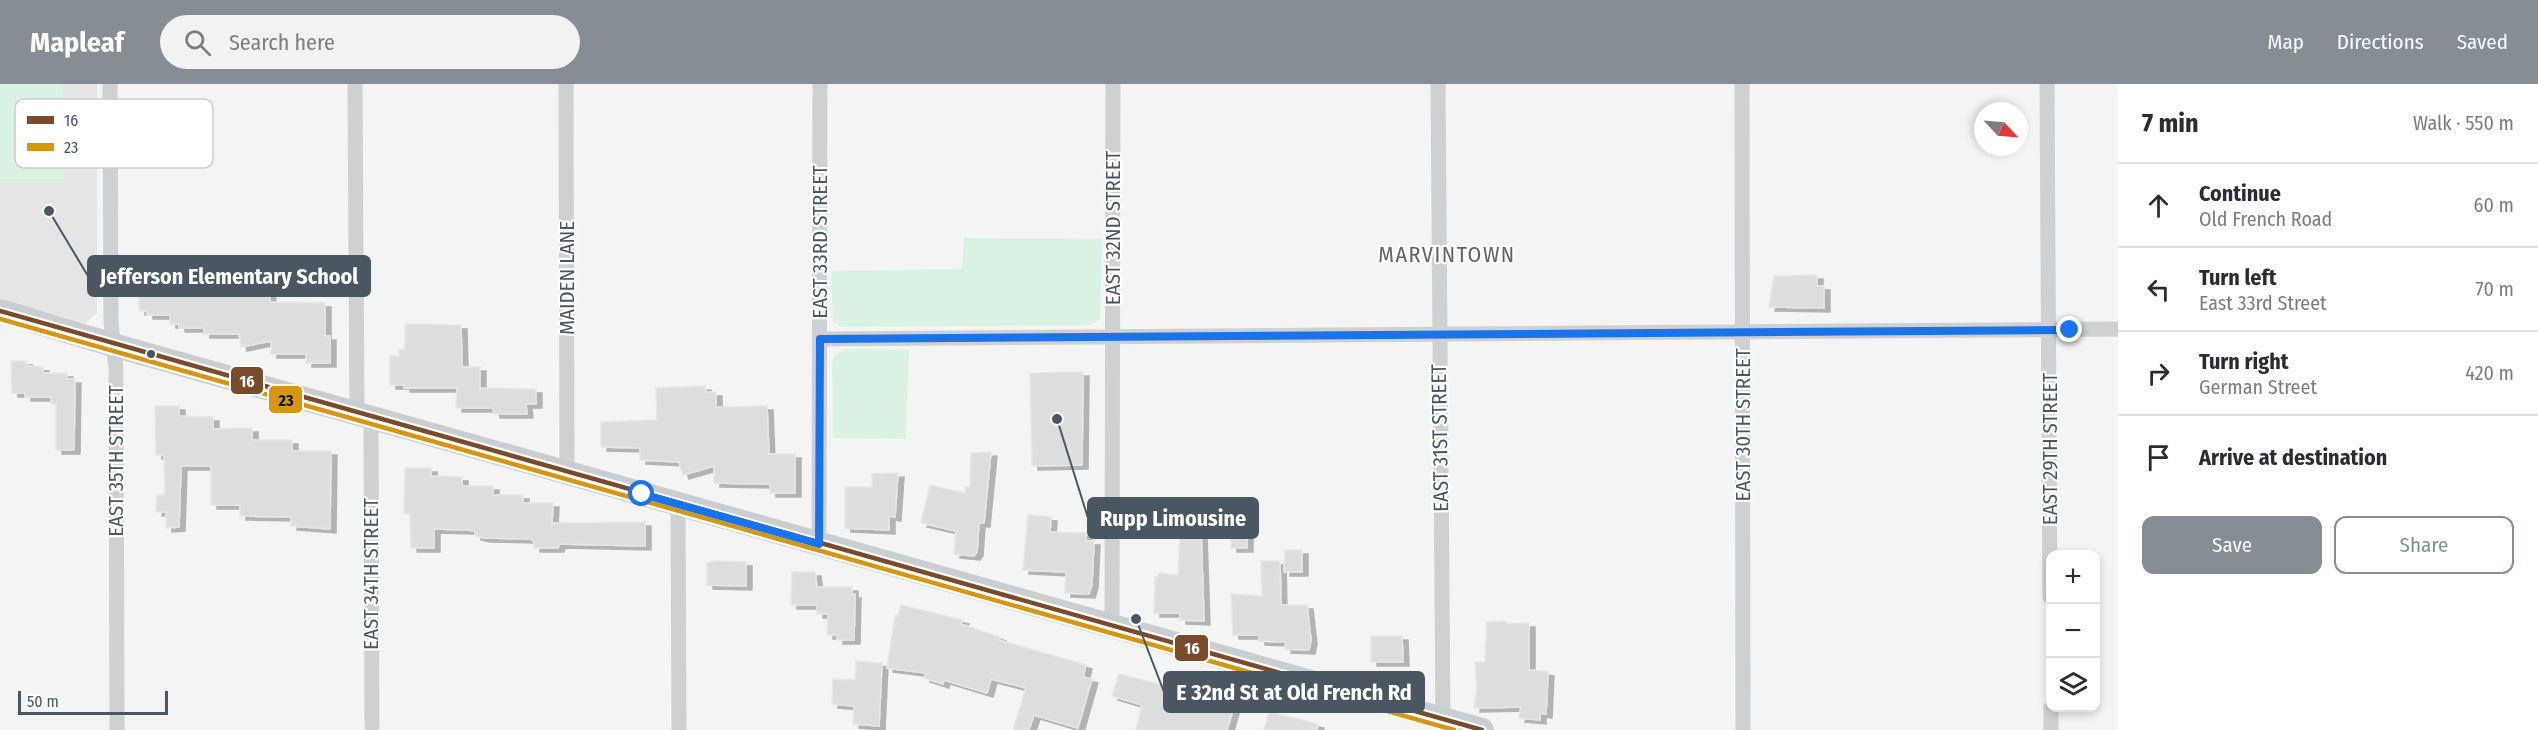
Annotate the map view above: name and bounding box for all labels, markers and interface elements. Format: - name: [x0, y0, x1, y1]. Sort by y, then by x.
- search box: [160, 15, 580, 69]
- text: Mapleaf: [30, 26, 124, 59]
- icon: search: [181, 26, 214, 59]
- text: Search here: [229, 29, 335, 56]
- text: Map: [2267, 29, 2304, 55]
- text: Directions: [2337, 29, 2424, 55]
- text: Saved: [2457, 29, 2508, 55]
- legend: [15, 99, 213, 168]
- north arrow: [1974, 102, 2028, 156]
- text: 7 min: [2142, 108, 2199, 139]
- text: 16: [64, 111, 78, 130]
- text: Walk · 550 m: [2413, 111, 2514, 135]
- text: 23: [64, 138, 78, 157]
- street label: EAST 32ND STREET: [1100, 150, 1126, 305]
- street label: EAST 33RD STREET: [807, 165, 833, 319]
- text: Continue: [2199, 180, 2281, 207]
- icon: ahead: [2142, 189, 2175, 222]
- text: 60 m: [2474, 193, 2514, 217]
- text: Old French Road: [2199, 207, 2332, 231]
- street label: MAIDEN LANE: [554, 221, 580, 335]
- district label: MARVINTOWN: [1378, 241, 1516, 268]
- callout: Jefferson Elementary School: [88, 256, 370, 296]
- text: Jefferson Elementary School: [99, 263, 359, 290]
- text: Turn left: [2199, 264, 2277, 291]
- icon: left: [2142, 273, 2175, 306]
- text: 70 m: [2476, 277, 2514, 301]
- text: East 33rd Street: [2199, 291, 2327, 315]
- route end: [2056, 316, 2082, 342]
- unlabelled marker: [145, 348, 157, 360]
- street label: EAST 30TH STREET: [1730, 348, 1756, 502]
- text: Turn right: [2199, 348, 2288, 375]
- icon: right: [2142, 357, 2175, 390]
- text: 420 m: [2465, 361, 2514, 385]
- street label: EAST 31ST STREET: [1426, 364, 1454, 512]
- line badge: 16: [230, 366, 264, 395]
- text: 16: [239, 372, 255, 391]
- street label: EAST 29TH STREET: [2037, 373, 2063, 525]
- text: German Street: [2199, 375, 2317, 399]
- street label: EAST 35TH STREET: [103, 385, 129, 537]
- line badge: 23: [268, 385, 303, 414]
- text: 23: [278, 391, 294, 410]
- icon: arrive: [2142, 441, 2175, 474]
- text: Arrive at destination: [2199, 444, 2387, 471]
- route start: [628, 480, 654, 506]
- street label: EAST 34TH STREET: [358, 498, 384, 650]
- callout: Rupp Limousine: [1088, 498, 1258, 538]
- text: Rupp Limousine: [1100, 505, 1246, 532]
- button: Save: [2142, 516, 2322, 574]
- button: Share: [2334, 516, 2514, 574]
- map controls: [2046, 550, 2100, 712]
- button: +: [2046, 550, 2100, 604]
- button: −: [2046, 604, 2100, 658]
- line badge: 16: [1174, 634, 1209, 662]
- text: 16: [1184, 639, 1200, 658]
- button: layers: [2046, 658, 2100, 712]
- callout: E 32nd St at Old French Rd: [1164, 672, 1424, 712]
- text: E 32nd St at Old French Rd: [1176, 679, 1412, 706]
- scale bar: [18, 688, 168, 716]
- text: 50 m: [27, 692, 59, 711]

